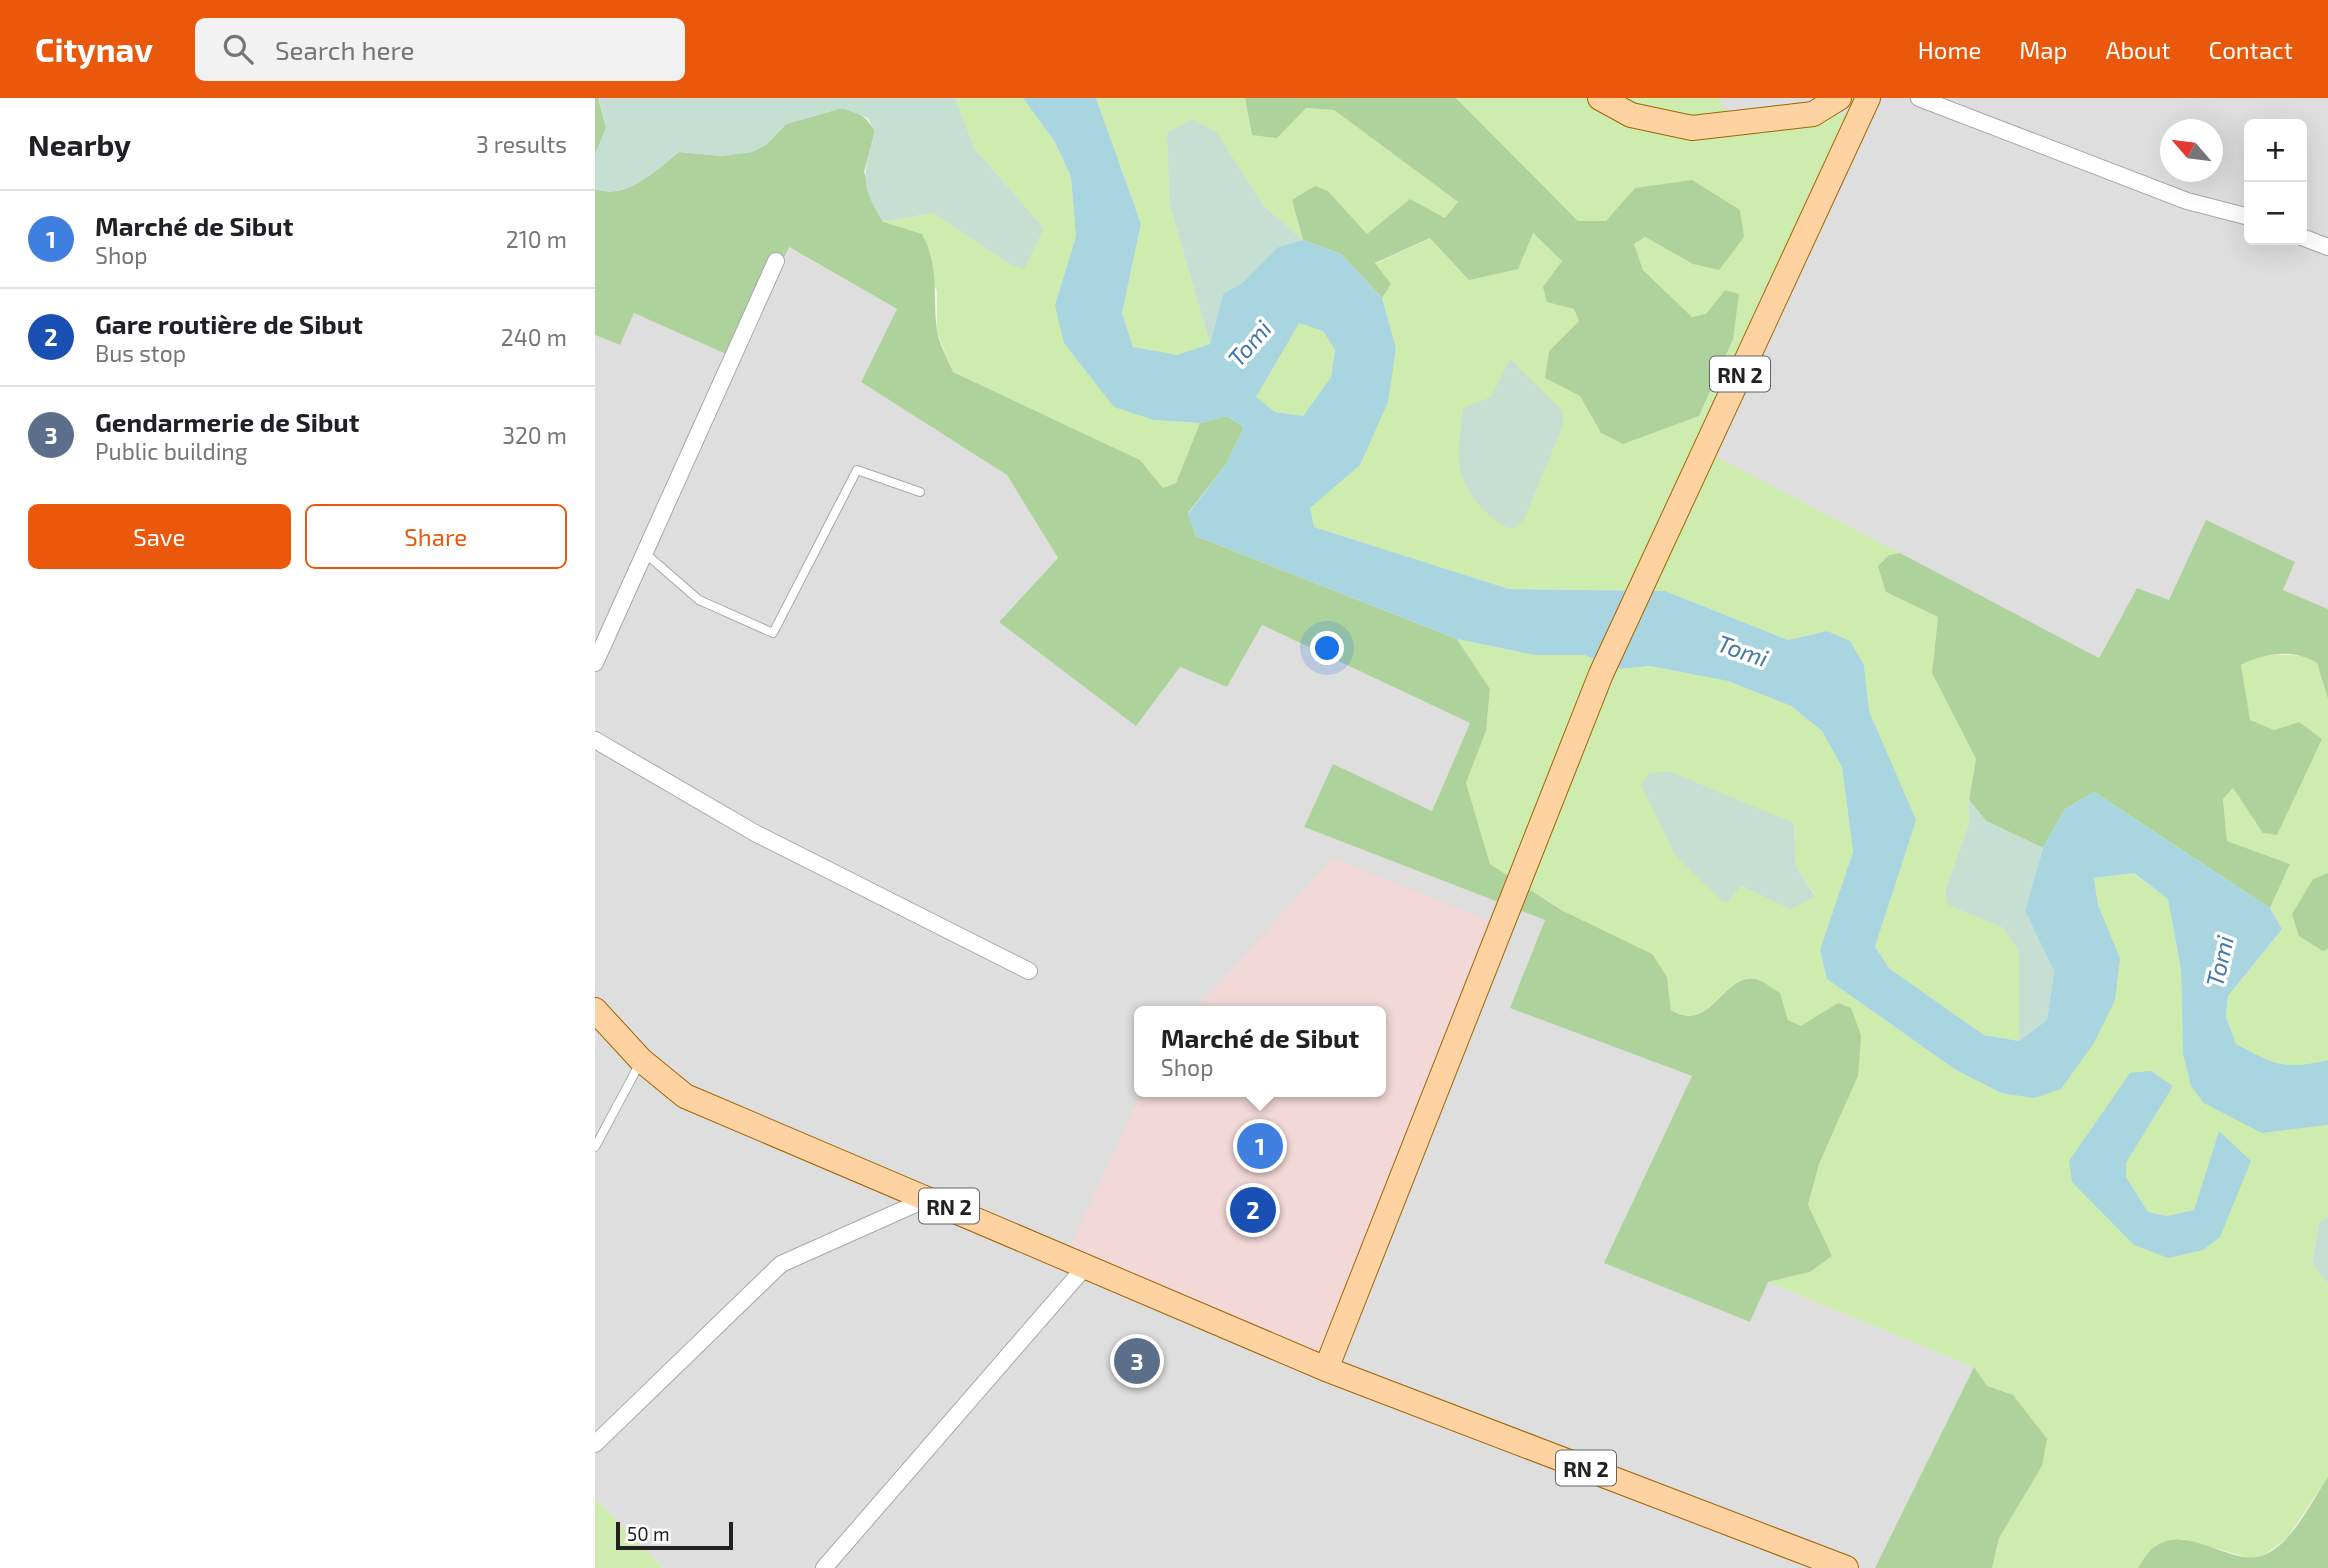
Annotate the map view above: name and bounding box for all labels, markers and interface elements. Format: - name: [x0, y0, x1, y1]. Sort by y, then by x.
- search box: [195, 18, 685, 81]
- text: Citynav: [35, 29, 153, 69]
- icon: search: [219, 30, 257, 68]
- text: Search here: [275, 34, 415, 65]
- text: Home: [1918, 35, 1981, 64]
- text: Map: [2019, 35, 2067, 64]
- text: About: [2105, 35, 2171, 64]
- text: Contact: [2209, 35, 2293, 64]
- north arrow: [2160, 119, 2223, 182]
- map controls: [2244, 119, 2307, 245]
- button: +: [2244, 119, 2307, 182]
- text: Nearby: [28, 126, 131, 162]
- text: 3 results: [476, 130, 567, 158]
- button: −: [2244, 182, 2307, 245]
- text: Marché de Sibut: [95, 210, 293, 241]
- text: 1: [46, 225, 56, 253]
- text: 210 m: [506, 225, 567, 253]
- text: Shop: [95, 241, 148, 269]
- text: Gare routière de Sibut: [95, 308, 363, 339]
- water label: Tomi: [1221, 314, 1277, 372]
- text: 2: [44, 323, 58, 351]
- text: 240 m: [501, 323, 567, 351]
- text: Bus stop: [95, 339, 186, 367]
- road number: RN 2: [1710, 356, 1770, 392]
- text: Gendarmerie de Sibut: [95, 406, 359, 437]
- text: 3: [44, 421, 58, 449]
- text: 320 m: [502, 421, 567, 449]
- text: Public building: [95, 437, 248, 465]
- button: Save: [28, 504, 291, 569]
- button: Share: [305, 504, 567, 569]
- water label: Tomi: [1714, 628, 1772, 672]
- your location: [1310, 631, 1344, 665]
- water label: Tomi: [2199, 933, 2239, 989]
- popup: [1134, 1006, 1386, 1097]
- text: Marché de Sibut: [1161, 1022, 1359, 1053]
- text: Shop: [1161, 1053, 1213, 1081]
- pin: 1: [1237, 1120, 1283, 1172]
- pin: 2: [1230, 1184, 1276, 1236]
- road number: RN 2: [919, 1188, 979, 1224]
- pin: 3: [1114, 1335, 1160, 1387]
- road number: RN 2: [1556, 1450, 1616, 1486]
- scale bar: [616, 1519, 733, 1551]
- text: 50 m: [627, 1522, 670, 1545]

